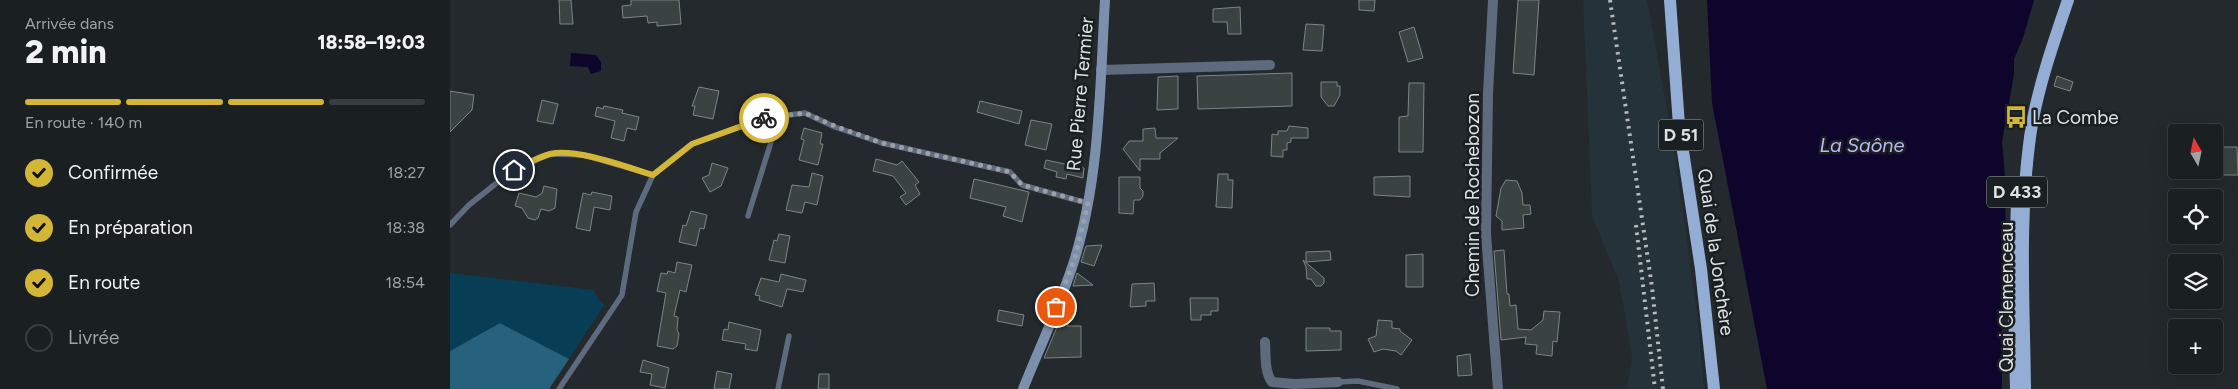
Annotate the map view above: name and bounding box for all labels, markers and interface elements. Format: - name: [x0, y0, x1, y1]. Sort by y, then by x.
- text: Arrivée dans: [25, 14, 114, 33]
- street label: Rue Pierre Termier: [1062, 15, 1098, 172]
- text: 18:58–19:03: [318, 31, 425, 54]
- text: 2 min: [25, 33, 107, 71]
- courier: [739, 93, 789, 143]
- street label: Chemin de Rochebozon: [1461, 93, 1484, 297]
- icon: bike: [750, 104, 778, 132]
- bus stop icon: La Combe: [2003, 104, 2029, 130]
- place label: La Combe: [2032, 106, 2119, 129]
- text: En route · 140 m: [25, 113, 142, 132]
- road number: D 51: [1658, 120, 1704, 150]
- north arrow: [2168, 124, 2222, 179]
- map controls: [2168, 124, 2223, 374]
- water label: La Saône: [1820, 133, 1904, 157]
- pin: [493, 149, 535, 191]
- icon: home: [500, 156, 528, 184]
- icon: check: [25, 159, 53, 187]
- text: Confirmée: [68, 161, 158, 184]
- text: 18:27: [387, 163, 425, 182]
- street label: Quai de la Jonchère: [1693, 167, 1739, 337]
- road number: D 433: [1987, 176, 2047, 208]
- button: locate: [2168, 189, 2223, 244]
- icon: check: [25, 214, 53, 242]
- text: En préparation: [68, 216, 193, 239]
- text: 18:38: [386, 218, 425, 237]
- street label: Quai Clemenceau: [1995, 222, 2018, 372]
- button: layers: [2168, 254, 2223, 309]
- icon: check: [25, 269, 53, 297]
- text: En route: [68, 271, 140, 294]
- text: 18:54: [385, 273, 425, 292]
- pin: [1035, 286, 1077, 328]
- icon: bag: [1042, 293, 1070, 321]
- button: +: [2168, 319, 2223, 374]
- text: Livrée: [68, 326, 119, 349]

